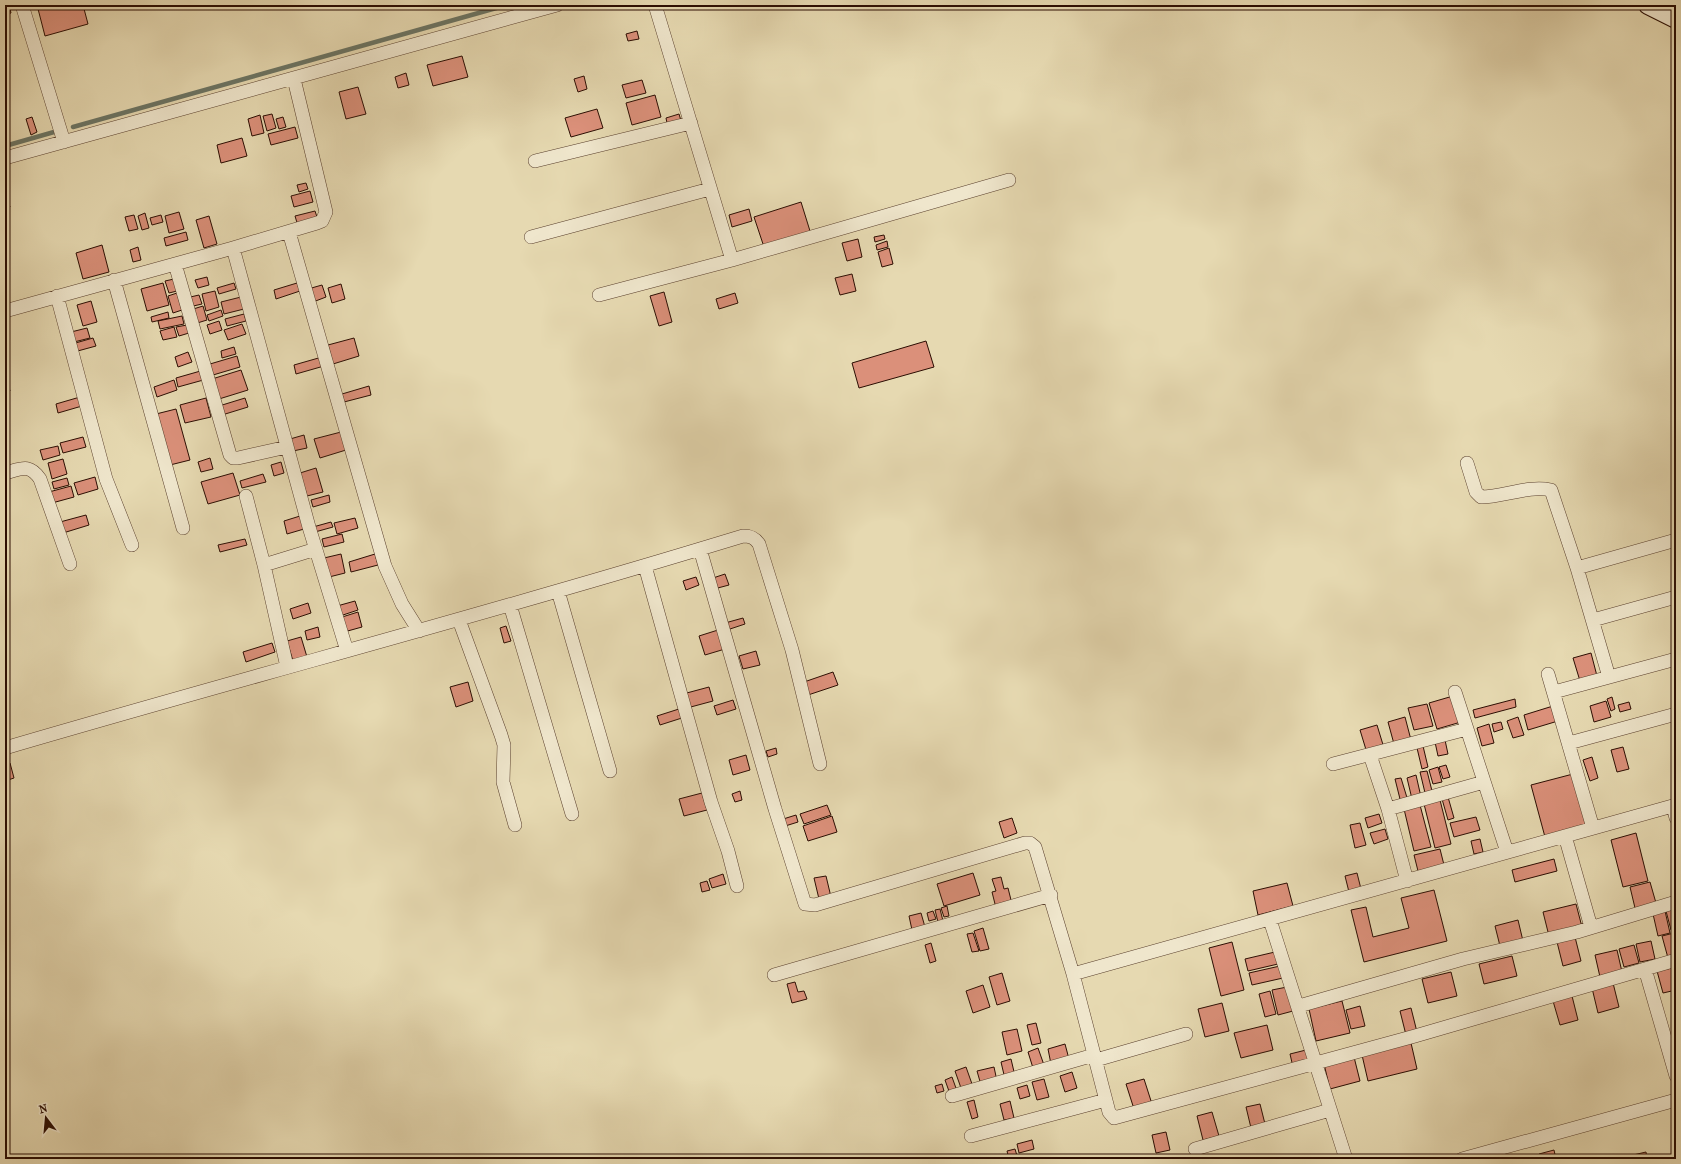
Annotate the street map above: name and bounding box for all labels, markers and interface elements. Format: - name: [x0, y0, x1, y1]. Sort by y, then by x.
- north arrow: [26, 1098, 66, 1138]
- text: N: [38, 1101, 50, 1116]

